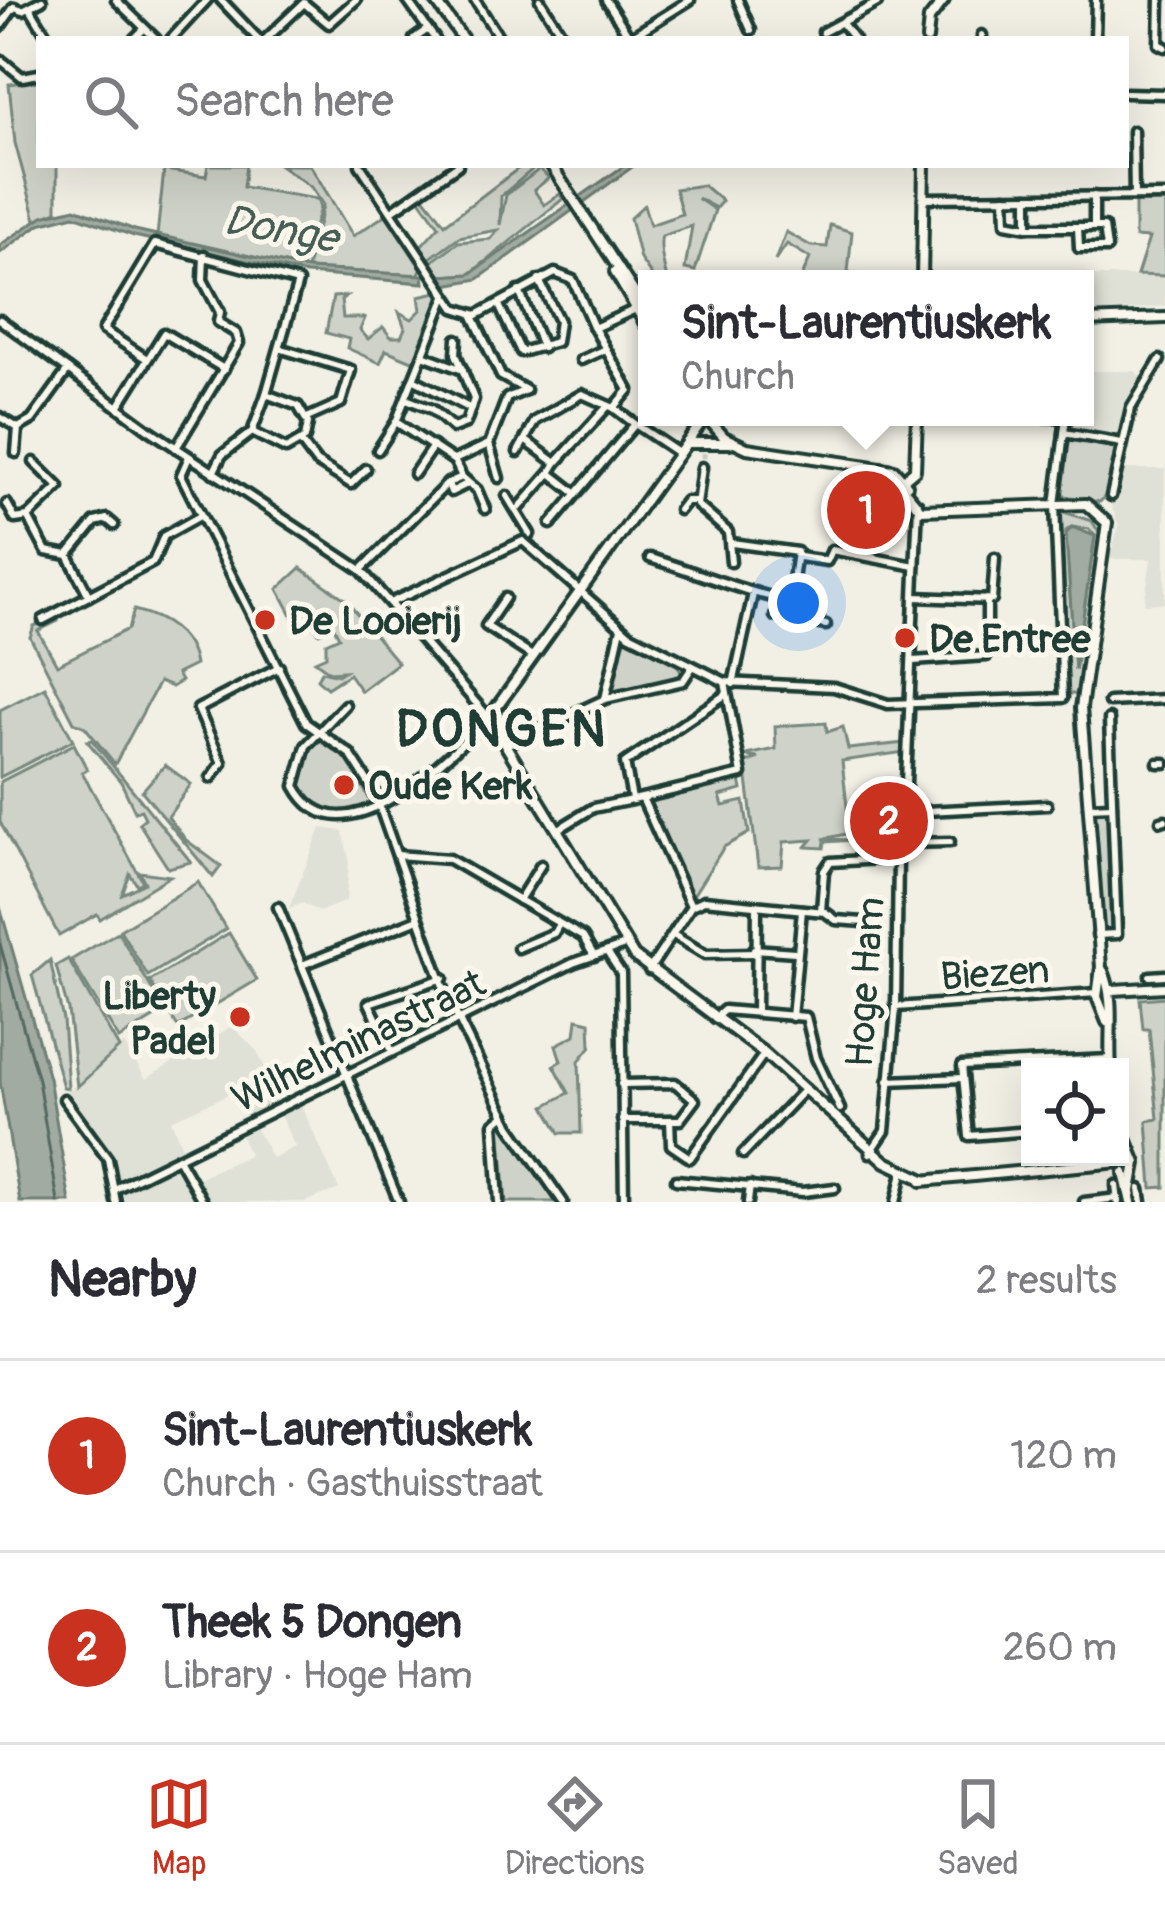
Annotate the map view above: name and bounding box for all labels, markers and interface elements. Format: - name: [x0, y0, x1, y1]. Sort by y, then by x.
- search box: [36, 36, 1129, 168]
- icon: search: [78, 69, 144, 135]
- text: Search here: [174, 74, 394, 130]
- water label: Donge: [220, 194, 346, 266]
- popup: [638, 270, 1094, 426]
- text: Sint-Laurentiuskerk: [681, 296, 1051, 352]
- text: Church: [681, 352, 795, 401]
- pin: 1: [827, 465, 905, 555]
- your location: [768, 573, 828, 633]
- place label: De Looierij: [289, 597, 462, 646]
- marker: De Looierij: [252, 607, 278, 633]
- place label: De Entree: [929, 615, 1091, 664]
- marker: De Entree: [892, 625, 918, 651]
- district label: DONGEN: [396, 698, 608, 762]
- place label: Oude Kerk: [368, 762, 533, 811]
- marker: Oude Kerk: [331, 772, 357, 798]
- pin: 2: [850, 776, 928, 866]
- street label: Hoge Ham: [835, 895, 896, 1069]
- street label: Biezen: [939, 945, 1051, 1002]
- street label: Wilhelminastraat: [224, 959, 494, 1124]
- place label: Liberty Padel: [102, 972, 216, 1066]
- marker: Liberty Padel: [227, 1004, 253, 1030]
- map controls: [1021, 1058, 1129, 1166]
- button: locate: [1021, 1058, 1129, 1166]
- text: Nearby: [48, 1248, 196, 1312]
- text: 2 results: [976, 1256, 1117, 1305]
- text: Sint-Laurentiuskerk: [162, 1403, 532, 1459]
- text: 1: [79, 1431, 95, 1480]
- text: 120 m: [1010, 1431, 1117, 1480]
- text: Church · Gasthuisstraat: [162, 1459, 543, 1508]
- text: Theek 5 Dongen: [162, 1595, 462, 1651]
- text: 2: [76, 1623, 98, 1672]
- text: 260 m: [1003, 1623, 1117, 1672]
- text: Library · Hoge Ham: [162, 1651, 473, 1700]
- tab: Map: [146, 1771, 212, 1884]
- tab: Directions: [505, 1771, 645, 1884]
- tab: Saved: [937, 1771, 1019, 1884]

